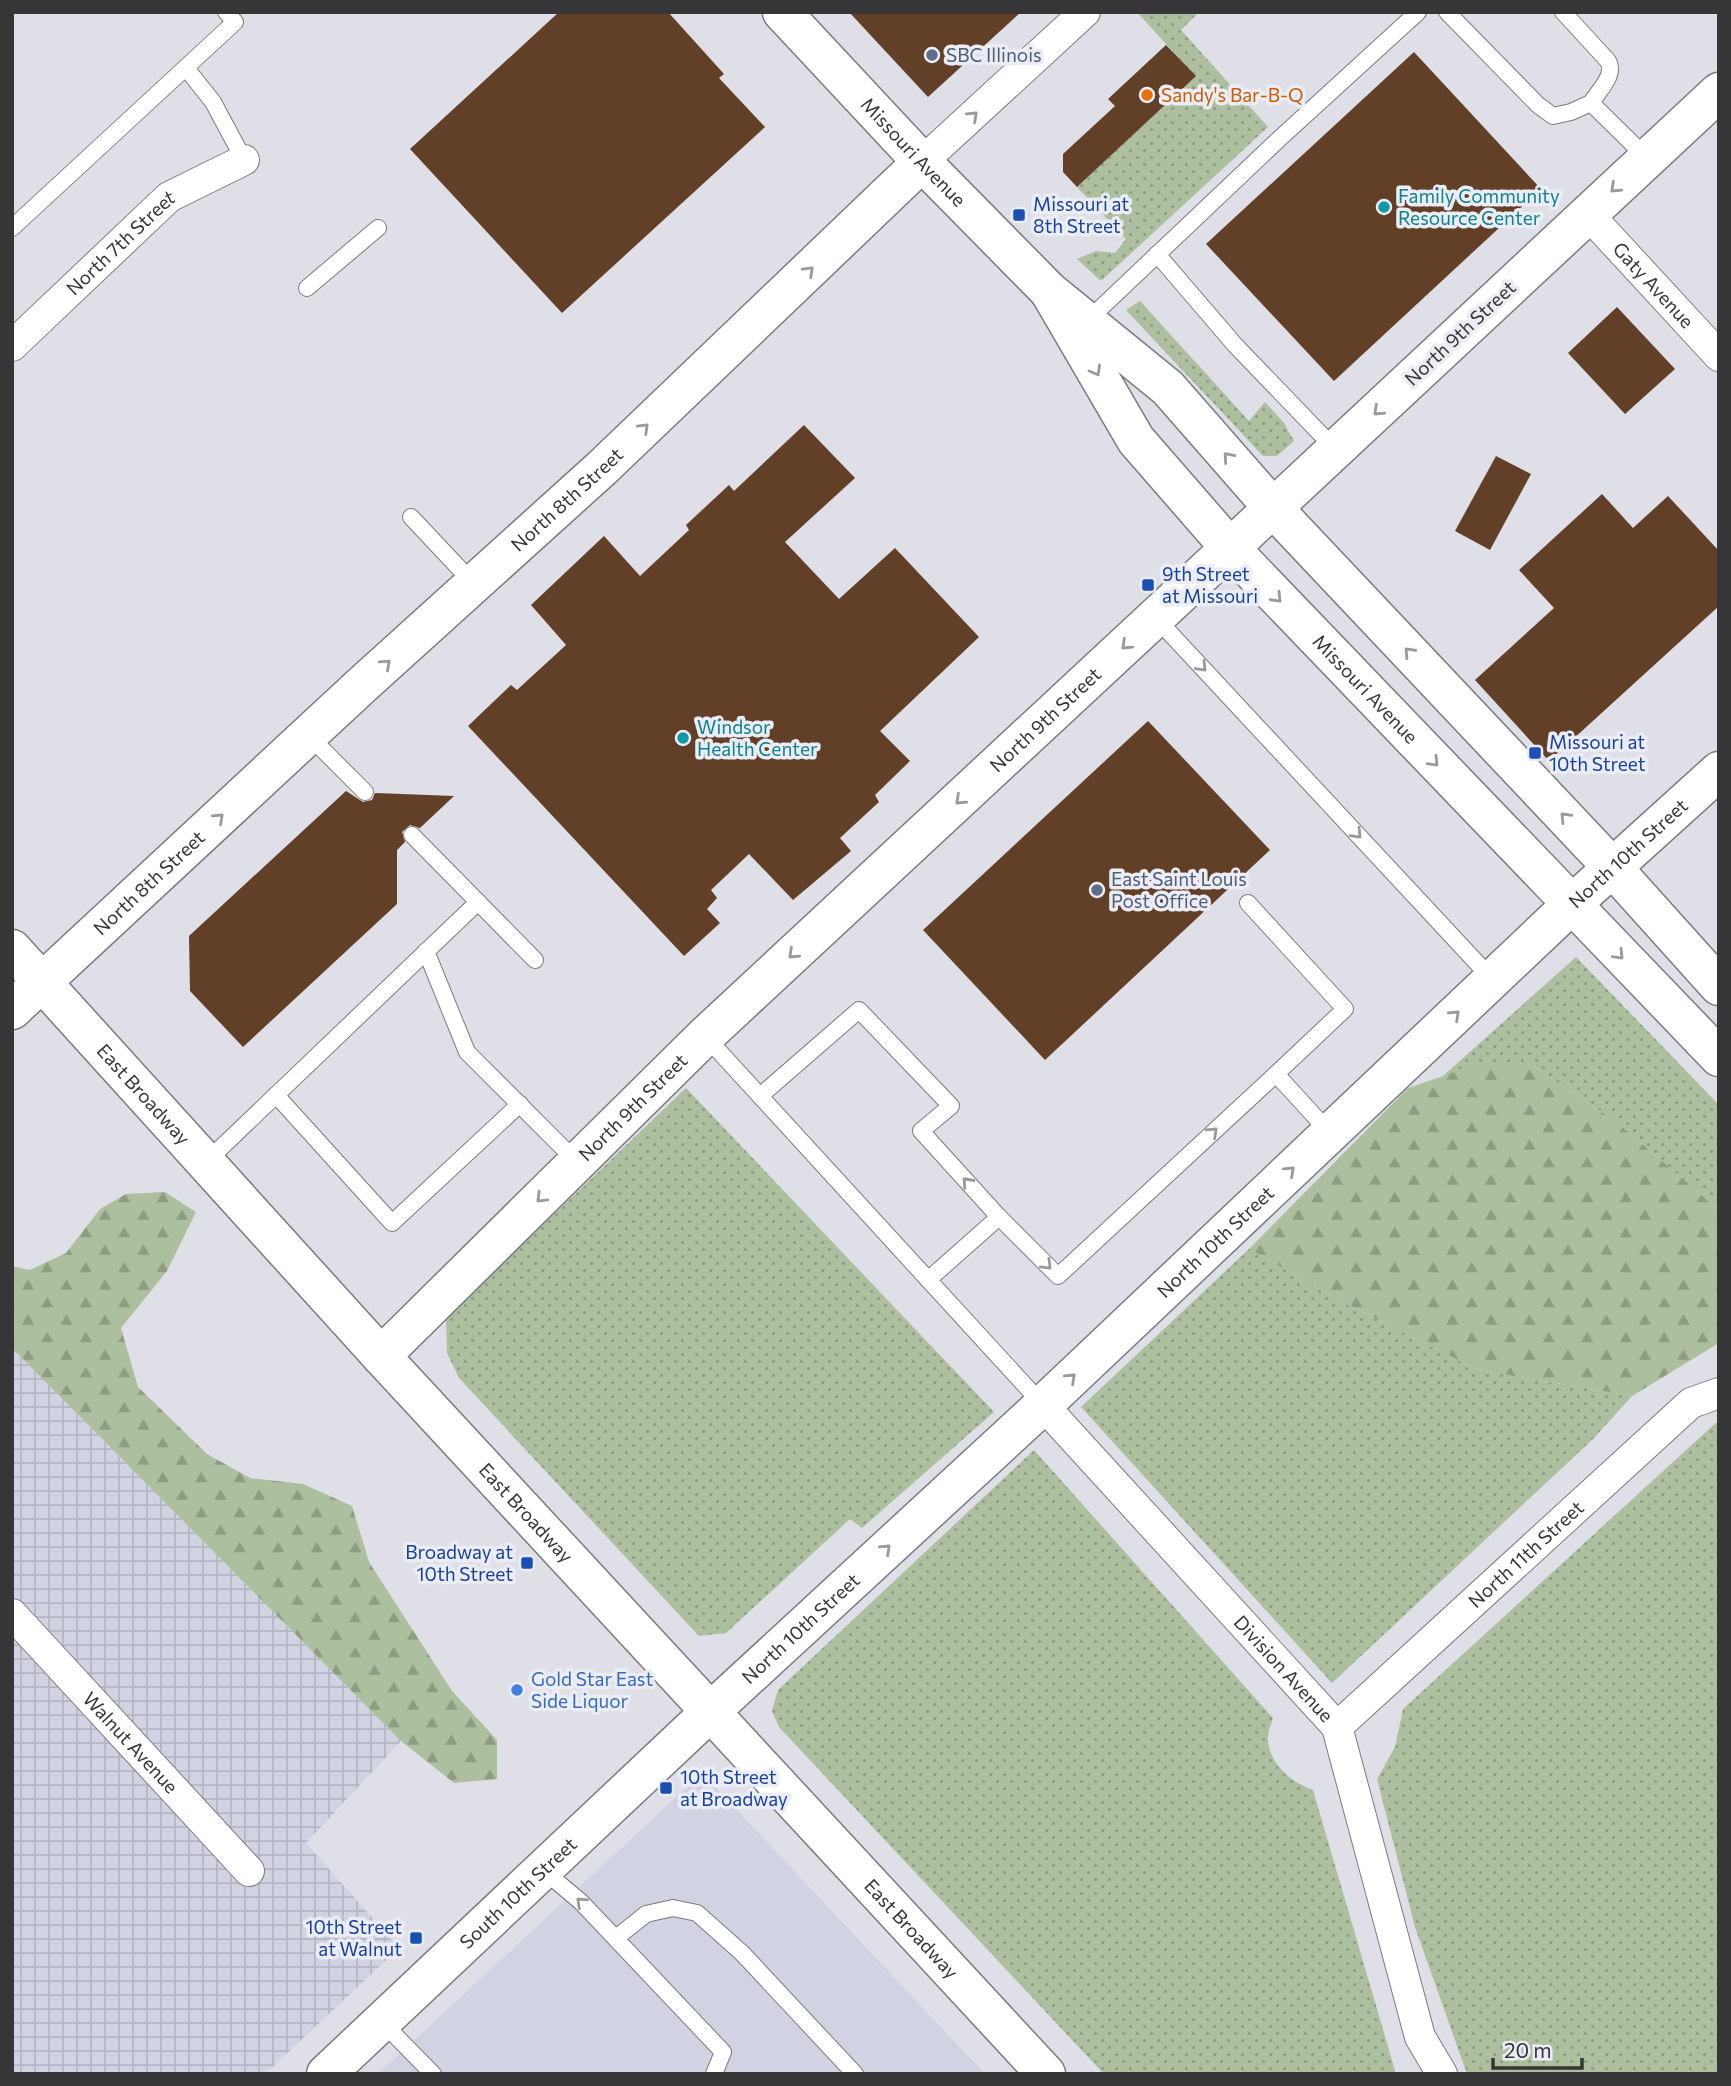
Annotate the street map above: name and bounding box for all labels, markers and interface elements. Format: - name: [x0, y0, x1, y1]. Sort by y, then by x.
- place label: SBC Illinois: [946, 43, 1042, 66]
- marker: SBC Illinois: [924, 47, 940, 63]
- place label: Sandy's Bar-B-Q: [1161, 83, 1304, 106]
- marker: Sandy's Bar-B-Q: [1139, 87, 1155, 103]
- street label: Missouri Avenue: [857, 92, 971, 211]
- one-way arrow: [965, 111, 978, 124]
- one-way arrow: [1610, 179, 1623, 192]
- street label: North 7th Street: [61, 184, 178, 300]
- place label: Family Community Resource Center: [1398, 184, 1560, 229]
- place label: Missouri at 8th Street: [1033, 192, 1129, 237]
- marker: Family Community Resource Center: [1376, 199, 1392, 215]
- marker: Missouri at 8th Street: [1011, 207, 1027, 223]
- street label: Gaty Avenue: [1609, 237, 1699, 332]
- one-way arrow: [800, 266, 813, 279]
- street label: North 9th Street: [1399, 275, 1520, 390]
- one-way arrow: [1087, 364, 1100, 377]
- one-way arrow: [1373, 402, 1386, 415]
- one-way arrow: [636, 423, 649, 436]
- street label: North 8th Street: [506, 442, 627, 556]
- one-way arrow: [1224, 452, 1236, 465]
- place label: 9th Street at Missouri: [1162, 562, 1258, 607]
- marker: 9th Street at Missouri: [1140, 577, 1156, 593]
- one-way arrow: [1269, 590, 1282, 603]
- street label: Missouri Avenue: [1308, 629, 1423, 748]
- one-way arrow: [1121, 636, 1134, 649]
- one-way arrow: [1404, 647, 1417, 660]
- one-way arrow: [378, 659, 391, 672]
- one-way arrow: [1193, 659, 1206, 672]
- street label: North 9th Street: [985, 662, 1105, 776]
- place label: Windsor Health Center: [697, 715, 818, 760]
- marker: Windsor Health Center: [675, 730, 691, 746]
- place label: Missouri at 10th Street: [1549, 730, 1646, 775]
- marker: Missouri at 10th Street: [1527, 745, 1543, 761]
- one-way arrow: [1426, 754, 1439, 767]
- one-way arrow: [955, 792, 968, 804]
- street label: North 10th Street: [1564, 793, 1692, 913]
- one-way arrow: [1561, 813, 1573, 826]
- one-way arrow: [210, 814, 223, 826]
- street label: North 8th Street: [88, 825, 209, 940]
- one-way arrow: [1348, 826, 1361, 839]
- place label: East Saint Louis Post Office: [1111, 867, 1247, 912]
- marker: East Saint Louis Post Office: [1089, 882, 1105, 898]
- one-way arrow: [788, 946, 801, 959]
- one-way arrow: [1610, 946, 1623, 959]
- one-way arrow: [1447, 1011, 1460, 1024]
- street label: East Broadway: [93, 1039, 196, 1149]
- street label: North 9th Street: [573, 1048, 692, 1165]
- one-way arrow: [1205, 1127, 1218, 1140]
- one-way arrow: [1282, 1167, 1295, 1180]
- one-way arrow: [963, 1177, 976, 1190]
- street label: North 10th Street: [1152, 1181, 1278, 1302]
- one-way arrow: [537, 1189, 550, 1202]
- one-way arrow: [1039, 1257, 1052, 1270]
- one-way arrow: [1063, 1373, 1076, 1386]
- street label: East Broadway: [475, 1458, 578, 1567]
- street label: North 11th Street: [1463, 1495, 1588, 1612]
- place label: Broadway at 10th Street: [405, 1540, 513, 1585]
- one-way arrow: [878, 1545, 891, 1557]
- marker: Broadway at 10th Street: [519, 1555, 535, 1571]
- street label: North 10th Street: [737, 1568, 864, 1688]
- street label: Division Avenue: [1230, 1610, 1339, 1726]
- place label: Gold Star East Side Liquor: [531, 1667, 653, 1712]
- marker: Gold Star East Side Liquor: [509, 1682, 525, 1698]
- street label: Walnut Avenue: [79, 1687, 183, 1798]
- place label: 10th Street at Broadway: [680, 1765, 788, 1810]
- marker: 10th Street at Broadway: [658, 1780, 674, 1796]
- street label: South 10th Street: [455, 1832, 581, 1953]
- street label: East Broadway: [860, 1874, 964, 1983]
- one-way arrow: [576, 1898, 589, 1911]
- place label: 10th Street at Walnut: [305, 1915, 402, 1960]
- marker: 10th Street at Walnut: [408, 1930, 424, 1946]
- scale bar: [1493, 2026, 1582, 2070]
- text: 20 m: [1504, 2037, 1552, 2062]

